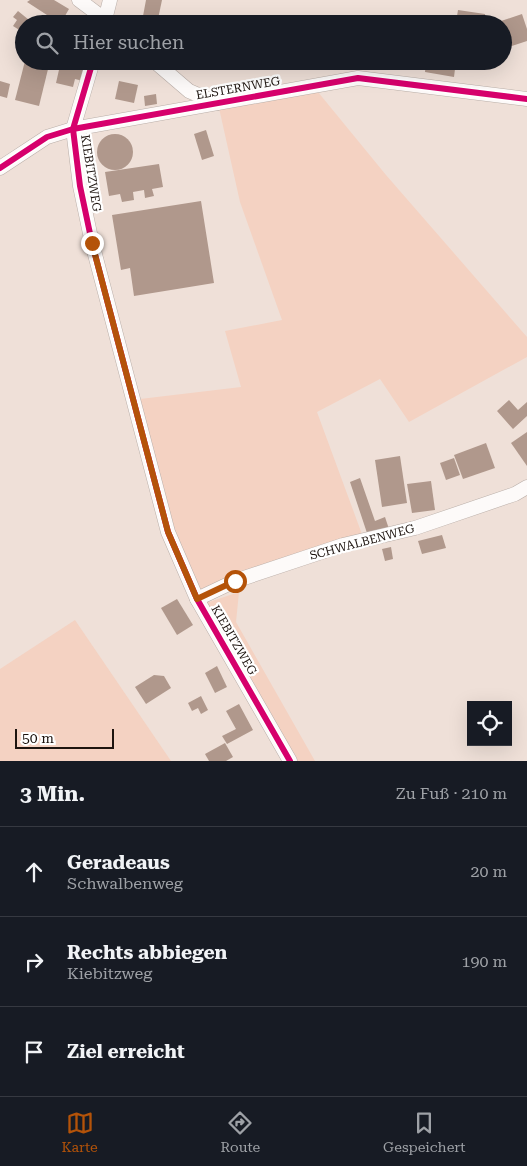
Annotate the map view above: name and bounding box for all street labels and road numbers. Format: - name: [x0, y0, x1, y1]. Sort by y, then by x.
- street label: ELSTERNWEG: [195, 74, 282, 102]
- street label: KIEBITZWEG: [78, 133, 104, 213]
- street label: SCHWALBENWEG: [308, 521, 417, 563]
- street label: KIEBITZWEG: [208, 603, 260, 678]

